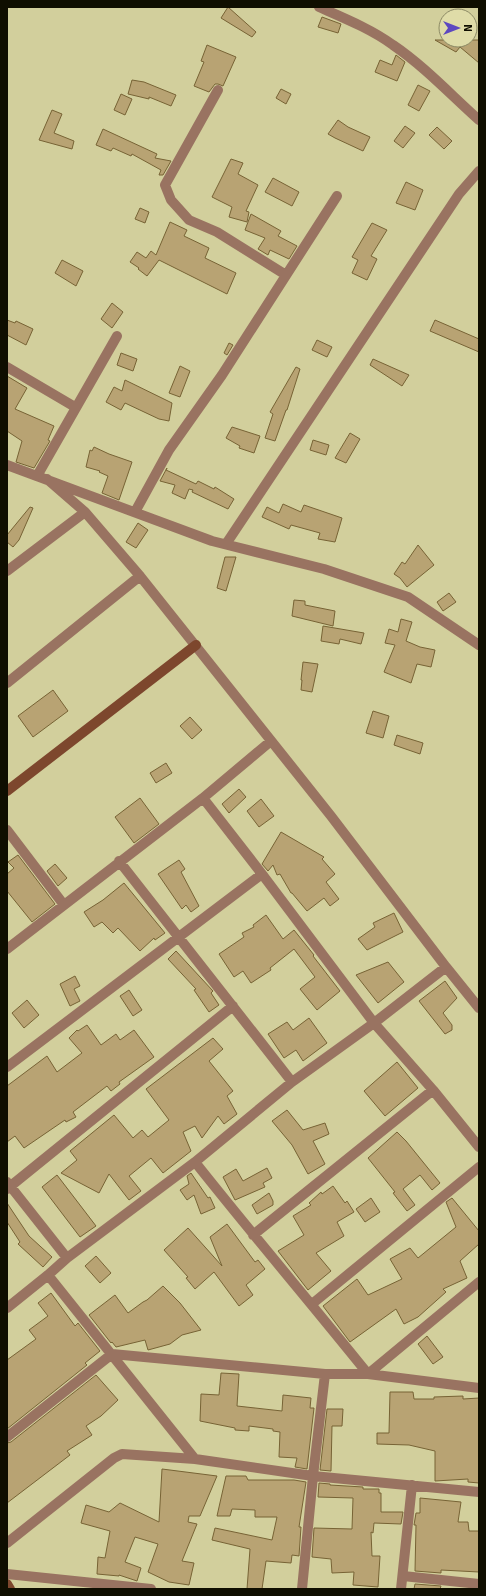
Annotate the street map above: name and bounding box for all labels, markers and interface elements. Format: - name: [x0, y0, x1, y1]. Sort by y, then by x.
- north arrow: [438, 8, 478, 48]
- text: N: [461, 24, 474, 32]

